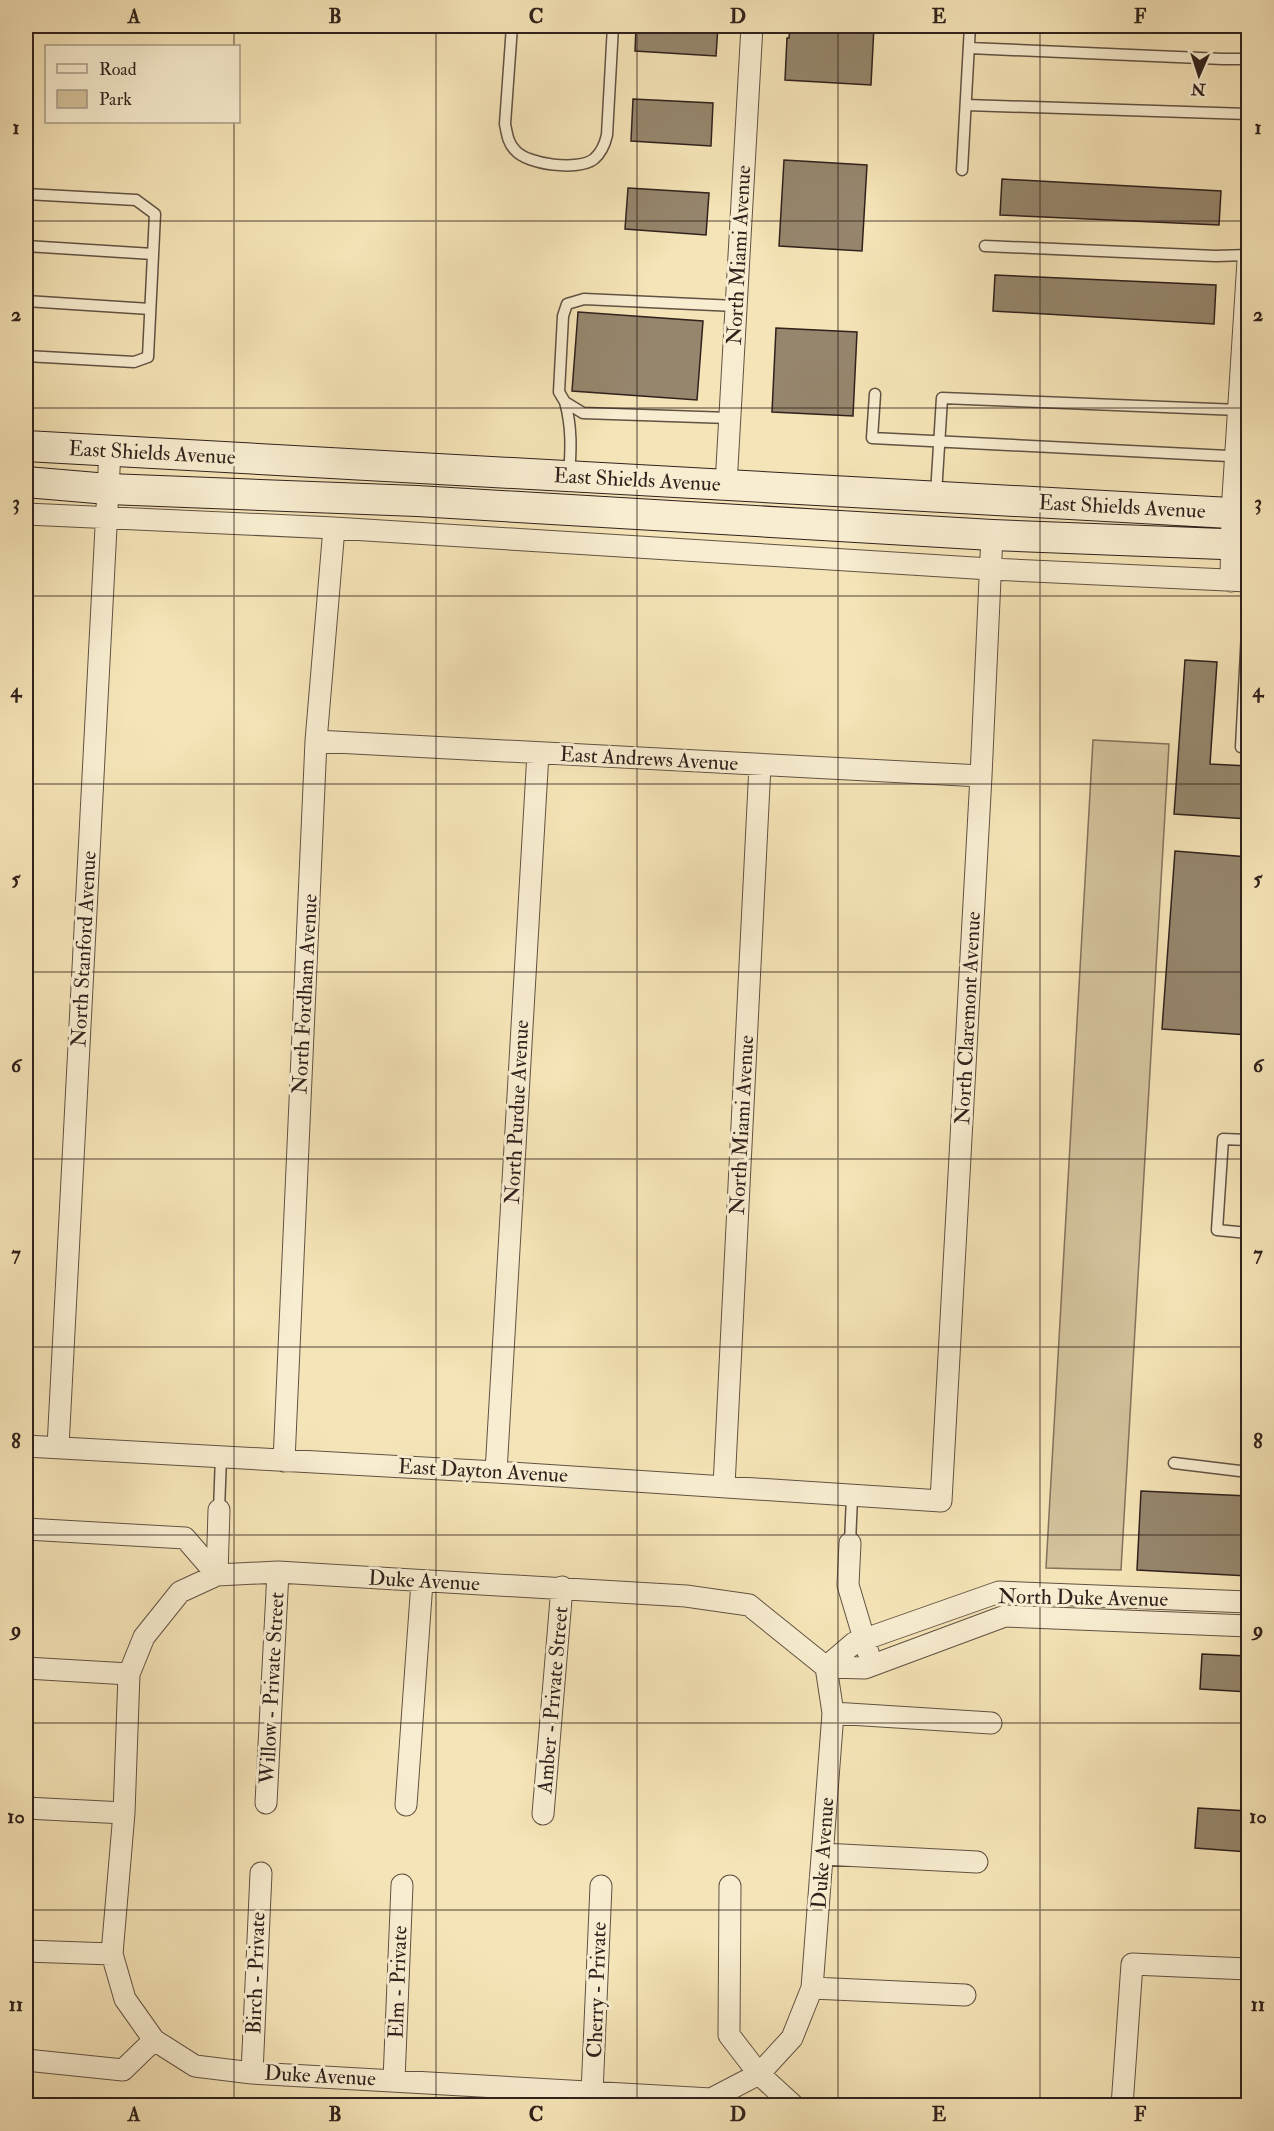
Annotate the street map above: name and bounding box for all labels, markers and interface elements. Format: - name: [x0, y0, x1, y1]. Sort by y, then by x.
- text: A: [127, 4, 141, 29]
- text: B: [328, 4, 342, 29]
- text: C: [529, 4, 543, 29]
- text: D: [730, 4, 746, 29]
- text: E: [932, 4, 947, 29]
- text: F: [1134, 4, 1147, 29]
- legend: [45, 45, 240, 123]
- north arrow: [1169, 45, 1229, 105]
- text: Road: [99, 58, 137, 81]
- text: N: [1190, 79, 1207, 99]
- text: Park: [99, 88, 132, 111]
- text: 1: [12, 115, 20, 140]
- text: 1: [1254, 115, 1262, 140]
- street label: North Miami Avenue: [721, 164, 757, 346]
- text: 2: [11, 302, 21, 327]
- text: 2: [1253, 302, 1263, 327]
- street label: East Shields Avenue: [68, 435, 236, 471]
- street label: East Shields Avenue: [553, 462, 721, 498]
- street label: East Shields Avenue: [1038, 489, 1206, 525]
- text: 3: [12, 490, 20, 515]
- text: 3: [1254, 490, 1262, 515]
- text: 4: [10, 678, 23, 703]
- text: 4: [1252, 678, 1265, 703]
- street label: East Andrews Avenue: [559, 741, 739, 777]
- street label: North Stanford Avenue: [65, 850, 103, 1048]
- text: 5: [12, 866, 22, 891]
- text: 5: [1254, 866, 1264, 891]
- street label: North Fordham Avenue: [286, 893, 324, 1095]
- street label: North Claremont Avenue: [949, 910, 987, 1125]
- street label: North Purdue Avenue: [499, 1019, 535, 1205]
- street label: North Miami Avenue: [724, 1034, 760, 1216]
- text: 6: [11, 1053, 23, 1078]
- text: 6: [1253, 1053, 1265, 1078]
- text: 7: [11, 1241, 21, 1266]
- text: 7: [1253, 1241, 1263, 1266]
- text: 8: [11, 1429, 21, 1454]
- text: 8: [1253, 1429, 1263, 1454]
- street label: East Dayton Avenue: [397, 1453, 569, 1489]
- street label: Duke Avenue: [368, 1565, 481, 1597]
- street label: North Duke Avenue: [998, 1583, 1169, 1613]
- street label: Willow - Private Street: [253, 1591, 291, 1786]
- street label: Amber - Private Street: [531, 1605, 575, 1796]
- text: 9: [9, 1617, 21, 1642]
- text: 9: [1251, 1617, 1263, 1642]
- street label: Duke Avenue: [806, 1796, 840, 1910]
- text: 10: [7, 1804, 25, 1829]
- text: 10: [1249, 1804, 1267, 1829]
- street label: Birch - Private: [240, 1911, 272, 2035]
- street label: Cherry - Private: [581, 1921, 613, 2059]
- street label: Elm - Private: [383, 1925, 413, 2039]
- text: 11: [9, 1992, 23, 2017]
- text: 11: [1251, 1992, 1265, 2017]
- street label: Duke Avenue: [264, 2060, 377, 2092]
- text: A: [127, 2102, 141, 2127]
- text: B: [328, 2102, 342, 2127]
- text: C: [529, 2102, 543, 2127]
- text: D: [730, 2102, 746, 2127]
- text: E: [932, 2102, 947, 2127]
- text: F: [1134, 2102, 1147, 2127]

